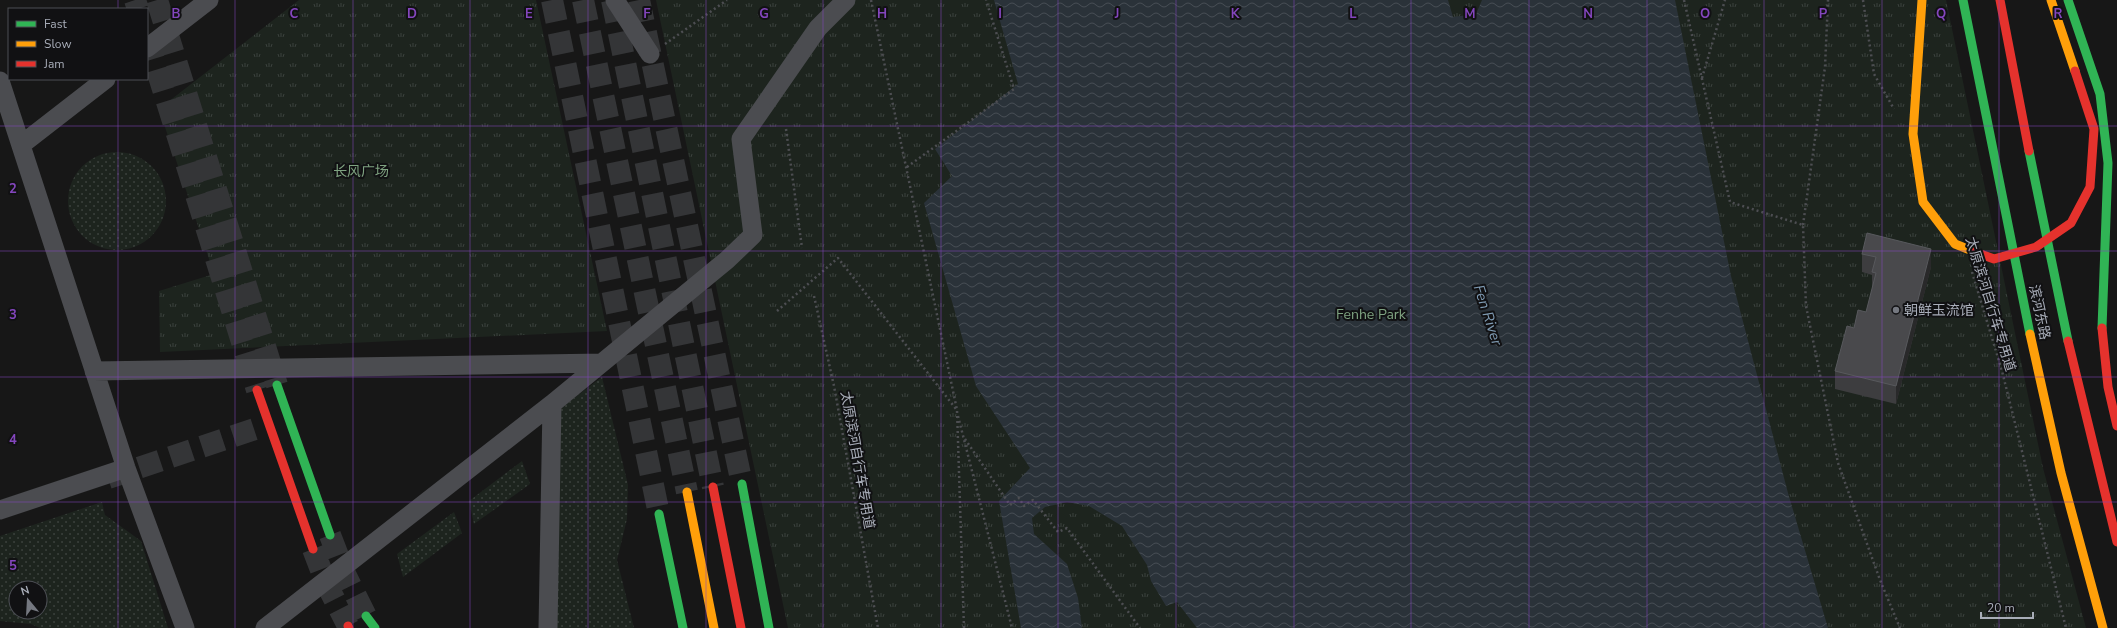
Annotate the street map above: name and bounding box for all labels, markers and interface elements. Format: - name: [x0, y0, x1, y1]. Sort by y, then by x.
- text: B: [172, 5, 181, 23]
- text: C: [290, 5, 299, 23]
- text: D: [407, 5, 417, 23]
- text: E: [525, 5, 533, 23]
- text: F: [643, 5, 651, 23]
- text: G: [759, 5, 769, 23]
- text: H: [877, 5, 887, 23]
- text: I: [998, 5, 1002, 23]
- text: J: [1114, 5, 1119, 23]
- text: K: [1231, 5, 1240, 23]
- text: L: [1349, 5, 1357, 23]
- text: M: [1464, 5, 1476, 23]
- text: N: [1583, 5, 1593, 23]
- text: O: [1700, 5, 1710, 23]
- text: P: [1819, 5, 1828, 23]
- text: Q: [1936, 5, 1946, 23]
- text: R: [2054, 5, 2063, 23]
- legend: [8, 8, 148, 80]
- text: Fast: [44, 16, 67, 32]
- text: Slow: [44, 36, 72, 52]
- text: Jam: [43, 56, 65, 72]
- park label: 长风广场: [333, 162, 389, 181]
- text: 2: [9, 180, 17, 198]
- street label: 太原滨河自行车专用道: [1961, 234, 2020, 374]
- water label: Fen River: [1469, 282, 1507, 349]
- street label: 滨河东路: [2024, 283, 2055, 341]
- place label: 朝鲜玉流馆: [1904, 301, 1974, 320]
- park label: Fenhe Park: [1336, 305, 1407, 324]
- marker: 朝鲜玉流馆: [1891, 305, 1901, 315]
- text: 3: [9, 306, 17, 324]
- street label: 太原滨河自行车专用道: [836, 390, 879, 531]
- text: 4: [9, 431, 17, 449]
- text: 5: [9, 557, 17, 575]
- north arrow: [8, 580, 48, 620]
- text: N: [19, 583, 31, 599]
- scale bar: [1981, 594, 2033, 620]
- text: 20 m: [1987, 600, 2015, 616]

